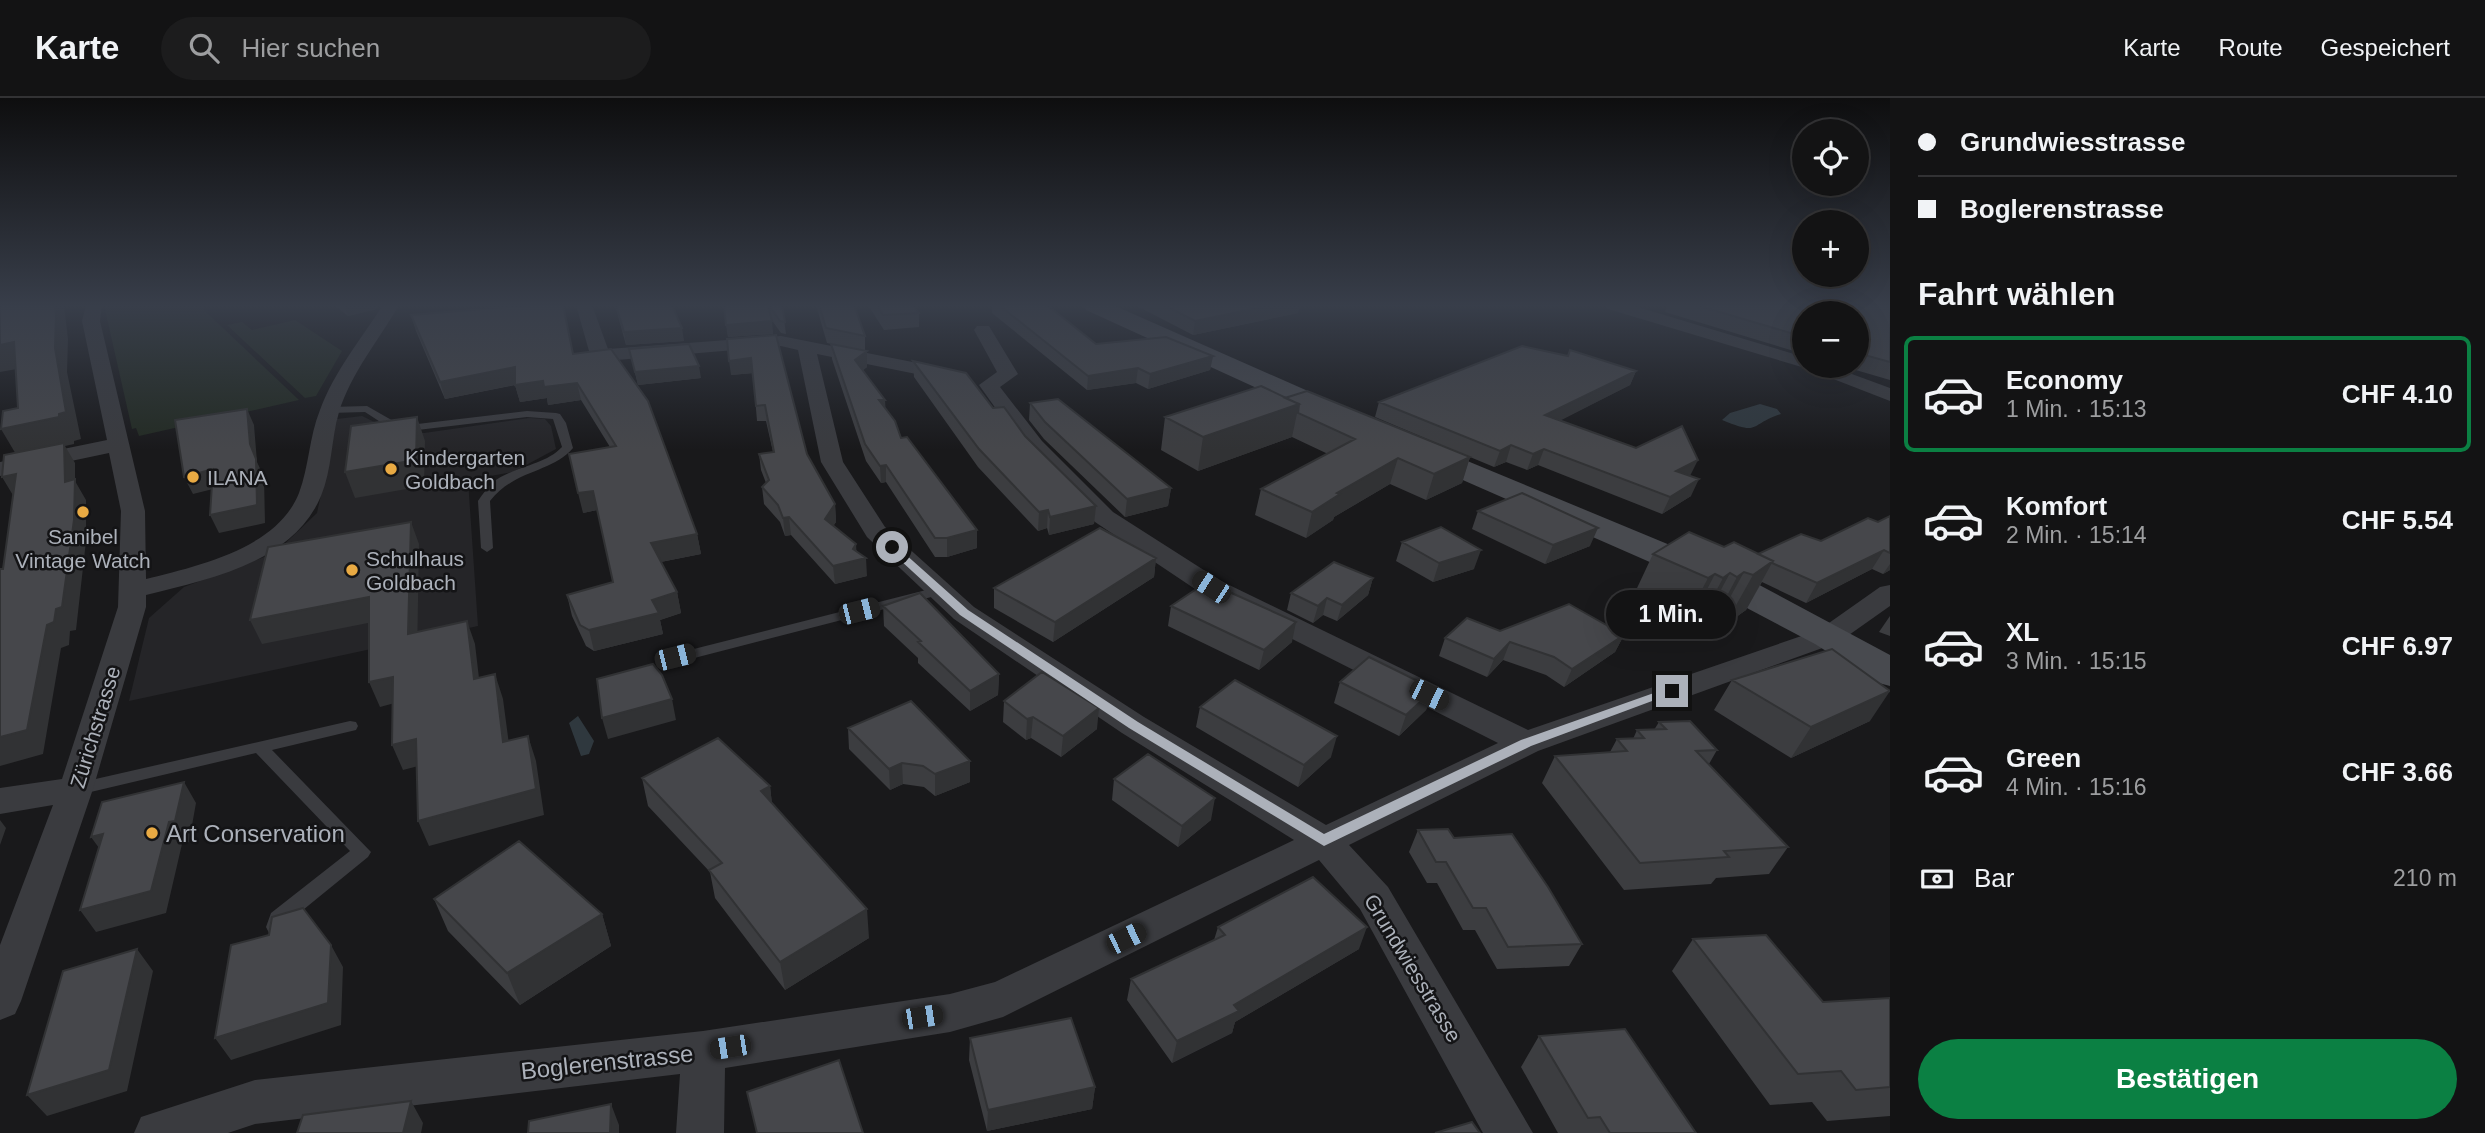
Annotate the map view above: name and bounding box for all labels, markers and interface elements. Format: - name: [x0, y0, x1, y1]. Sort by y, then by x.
- search box: [161, 17, 651, 80]
- text: Karte: [35, 29, 119, 66]
- icon: search: [185, 29, 223, 67]
- text: Hier suchen: [241, 33, 380, 63]
- text: Karte: [2123, 34, 2181, 61]
- text: Route: [2219, 34, 2283, 61]
- text: Gespeichert: [2321, 34, 2450, 61]
- map controls: [1792, 119, 1869, 378]
- button: locate: [1792, 119, 1869, 196]
- text: Grundwiesstrasse: [1960, 127, 2185, 157]
- text: Boglerenstrasse: [1960, 194, 2164, 224]
- button: +: [1792, 210, 1869, 287]
- text: Fahrt wählen: [1918, 276, 2115, 312]
- button: −: [1792, 301, 1869, 378]
- icon: car: [1922, 363, 1985, 426]
- text: Economy: [2006, 365, 2123, 395]
- text: CHF 4.10: [2342, 379, 2453, 409]
- text: 1 Min. · 15:13: [2006, 396, 2147, 422]
- place label: Kindergarten Goldbach: [405, 446, 525, 493]
- marker: Kindergarten Goldbach: [383, 461, 399, 477]
- place label: ILANA: [207, 466, 268, 489]
- marker: ILANA: [185, 469, 201, 485]
- icon: car: [1922, 489, 1985, 552]
- text: Komfort: [2006, 491, 2107, 521]
- marker: Sanibel Vintage Watch: [75, 504, 91, 520]
- text: CHF 5.54: [2342, 505, 2453, 535]
- text: 2 Min. · 15:14: [2006, 522, 2147, 548]
- place label: Sanibel Vintage Watch: [15, 525, 151, 572]
- route start: [876, 531, 908, 563]
- place label: Schulhaus Goldbach: [366, 547, 464, 594]
- marker: Schulhaus Goldbach: [344, 562, 360, 578]
- car: [1188, 567, 1235, 607]
- callout: 1 Min.: [1607, 589, 1737, 638]
- car: [837, 596, 882, 626]
- text: 1 Min.: [1638, 601, 1704, 627]
- icon: car: [1922, 615, 1985, 678]
- text: XL: [2006, 617, 2039, 647]
- text: CHF 6.97: [2342, 631, 2453, 661]
- car: [653, 642, 698, 672]
- text: 3 Min. · 15:15: [2006, 648, 2147, 674]
- street label: Zürichstrasse: [66, 663, 124, 791]
- route end: [1656, 675, 1688, 707]
- car: [1406, 676, 1453, 714]
- icon: car: [1922, 741, 1985, 804]
- text: Green: [2006, 743, 2081, 773]
- text: CHF 3.66: [2342, 757, 2453, 787]
- text: 4 Min. · 15:16: [2006, 774, 2147, 800]
- place label: Art Conservation: [166, 820, 345, 847]
- marker: Art Conservation: [144, 825, 160, 841]
- icon: cash: [1918, 860, 1956, 898]
- text: Bar: [1974, 863, 2014, 893]
- text: 210 m: [2393, 865, 2457, 891]
- street label: Grundwiesstrasse: [1360, 890, 1466, 1046]
- car: [1103, 919, 1150, 957]
- car: [900, 1003, 945, 1031]
- car: [708, 1033, 753, 1061]
- button: Bestätigen: [1918, 1039, 2457, 1119]
- street label: Boglerenstrasse: [519, 1040, 695, 1084]

